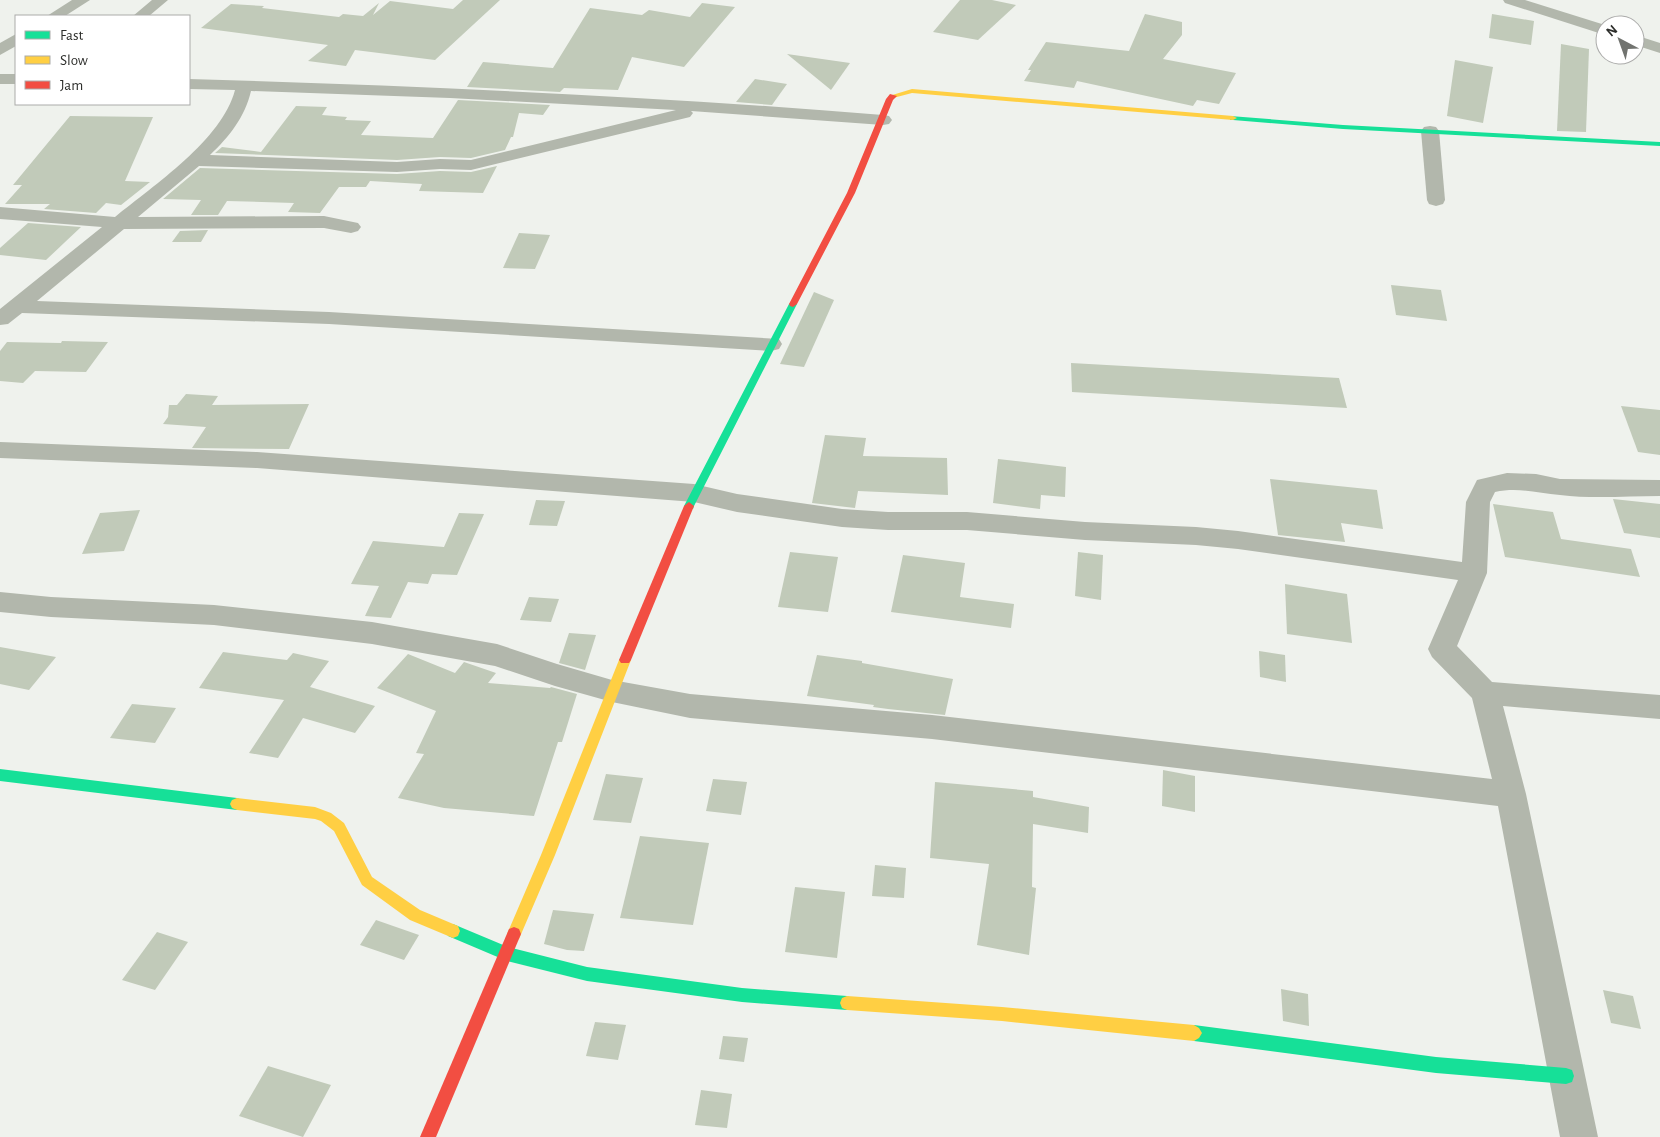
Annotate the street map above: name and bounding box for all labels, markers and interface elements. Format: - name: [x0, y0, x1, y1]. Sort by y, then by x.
- legend: [15, 15, 190, 105]
- north arrow: [1595, 15, 1645, 65]
- text: N: [1604, 22, 1620, 39]
- text: Fast: [60, 28, 84, 43]
- text: Slow: [60, 53, 88, 68]
- text: Jam: [60, 78, 83, 93]

